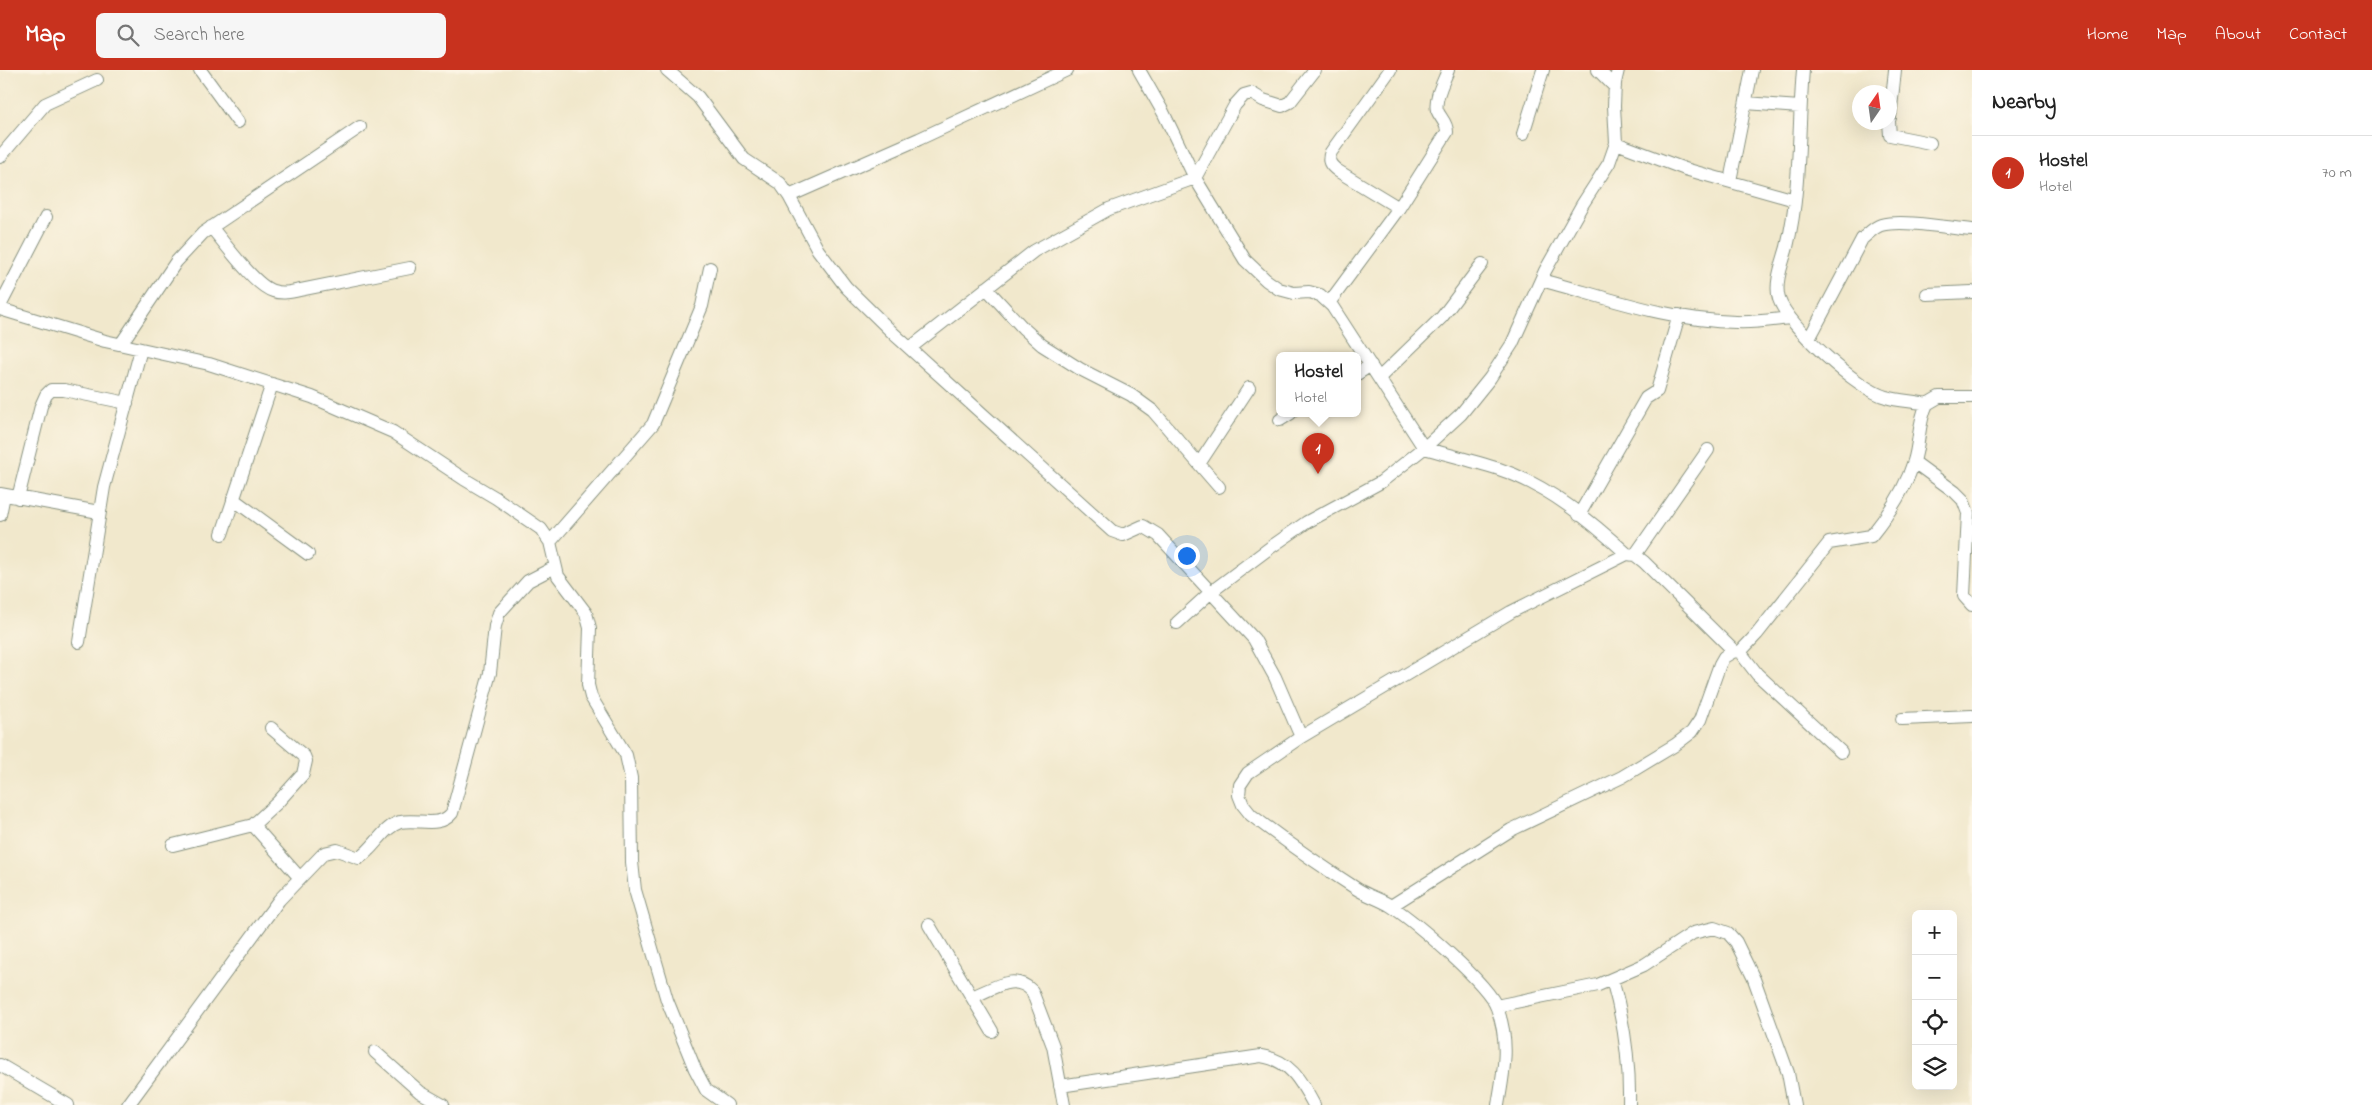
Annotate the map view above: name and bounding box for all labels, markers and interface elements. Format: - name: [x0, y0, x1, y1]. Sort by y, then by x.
- search box: [96, 13, 446, 58]
- text: Map: [25, 18, 66, 53]
- icon: search: [114, 21, 142, 49]
- text: Search here: [154, 22, 245, 49]
- text: Home: [2087, 22, 2128, 48]
- text: Map: [2156, 22, 2187, 48]
- text: About: [2215, 22, 2261, 48]
- text: Contact: [2289, 22, 2347, 48]
- north arrow: [1852, 85, 1897, 130]
- text: Nearby: [1992, 88, 2056, 118]
- text: Hostel: [2039, 148, 2088, 175]
- text: 1: [2005, 161, 2011, 185]
- text: 70 m: [2322, 161, 2352, 185]
- text: Hotel: [2039, 175, 2072, 199]
- popup: [1276, 352, 1361, 417]
- text: Hostel: [1294, 359, 1343, 386]
- text: Hotel: [1294, 386, 1327, 410]
- pin: 1: [1302, 433, 1334, 474]
- your location: [1174, 543, 1200, 569]
- map controls: [1912, 910, 1957, 1090]
- button: +: [1912, 910, 1957, 955]
- button: −: [1912, 955, 1957, 1000]
- button: locate: [1912, 1000, 1957, 1045]
- button: layers: [1912, 1045, 1957, 1090]

